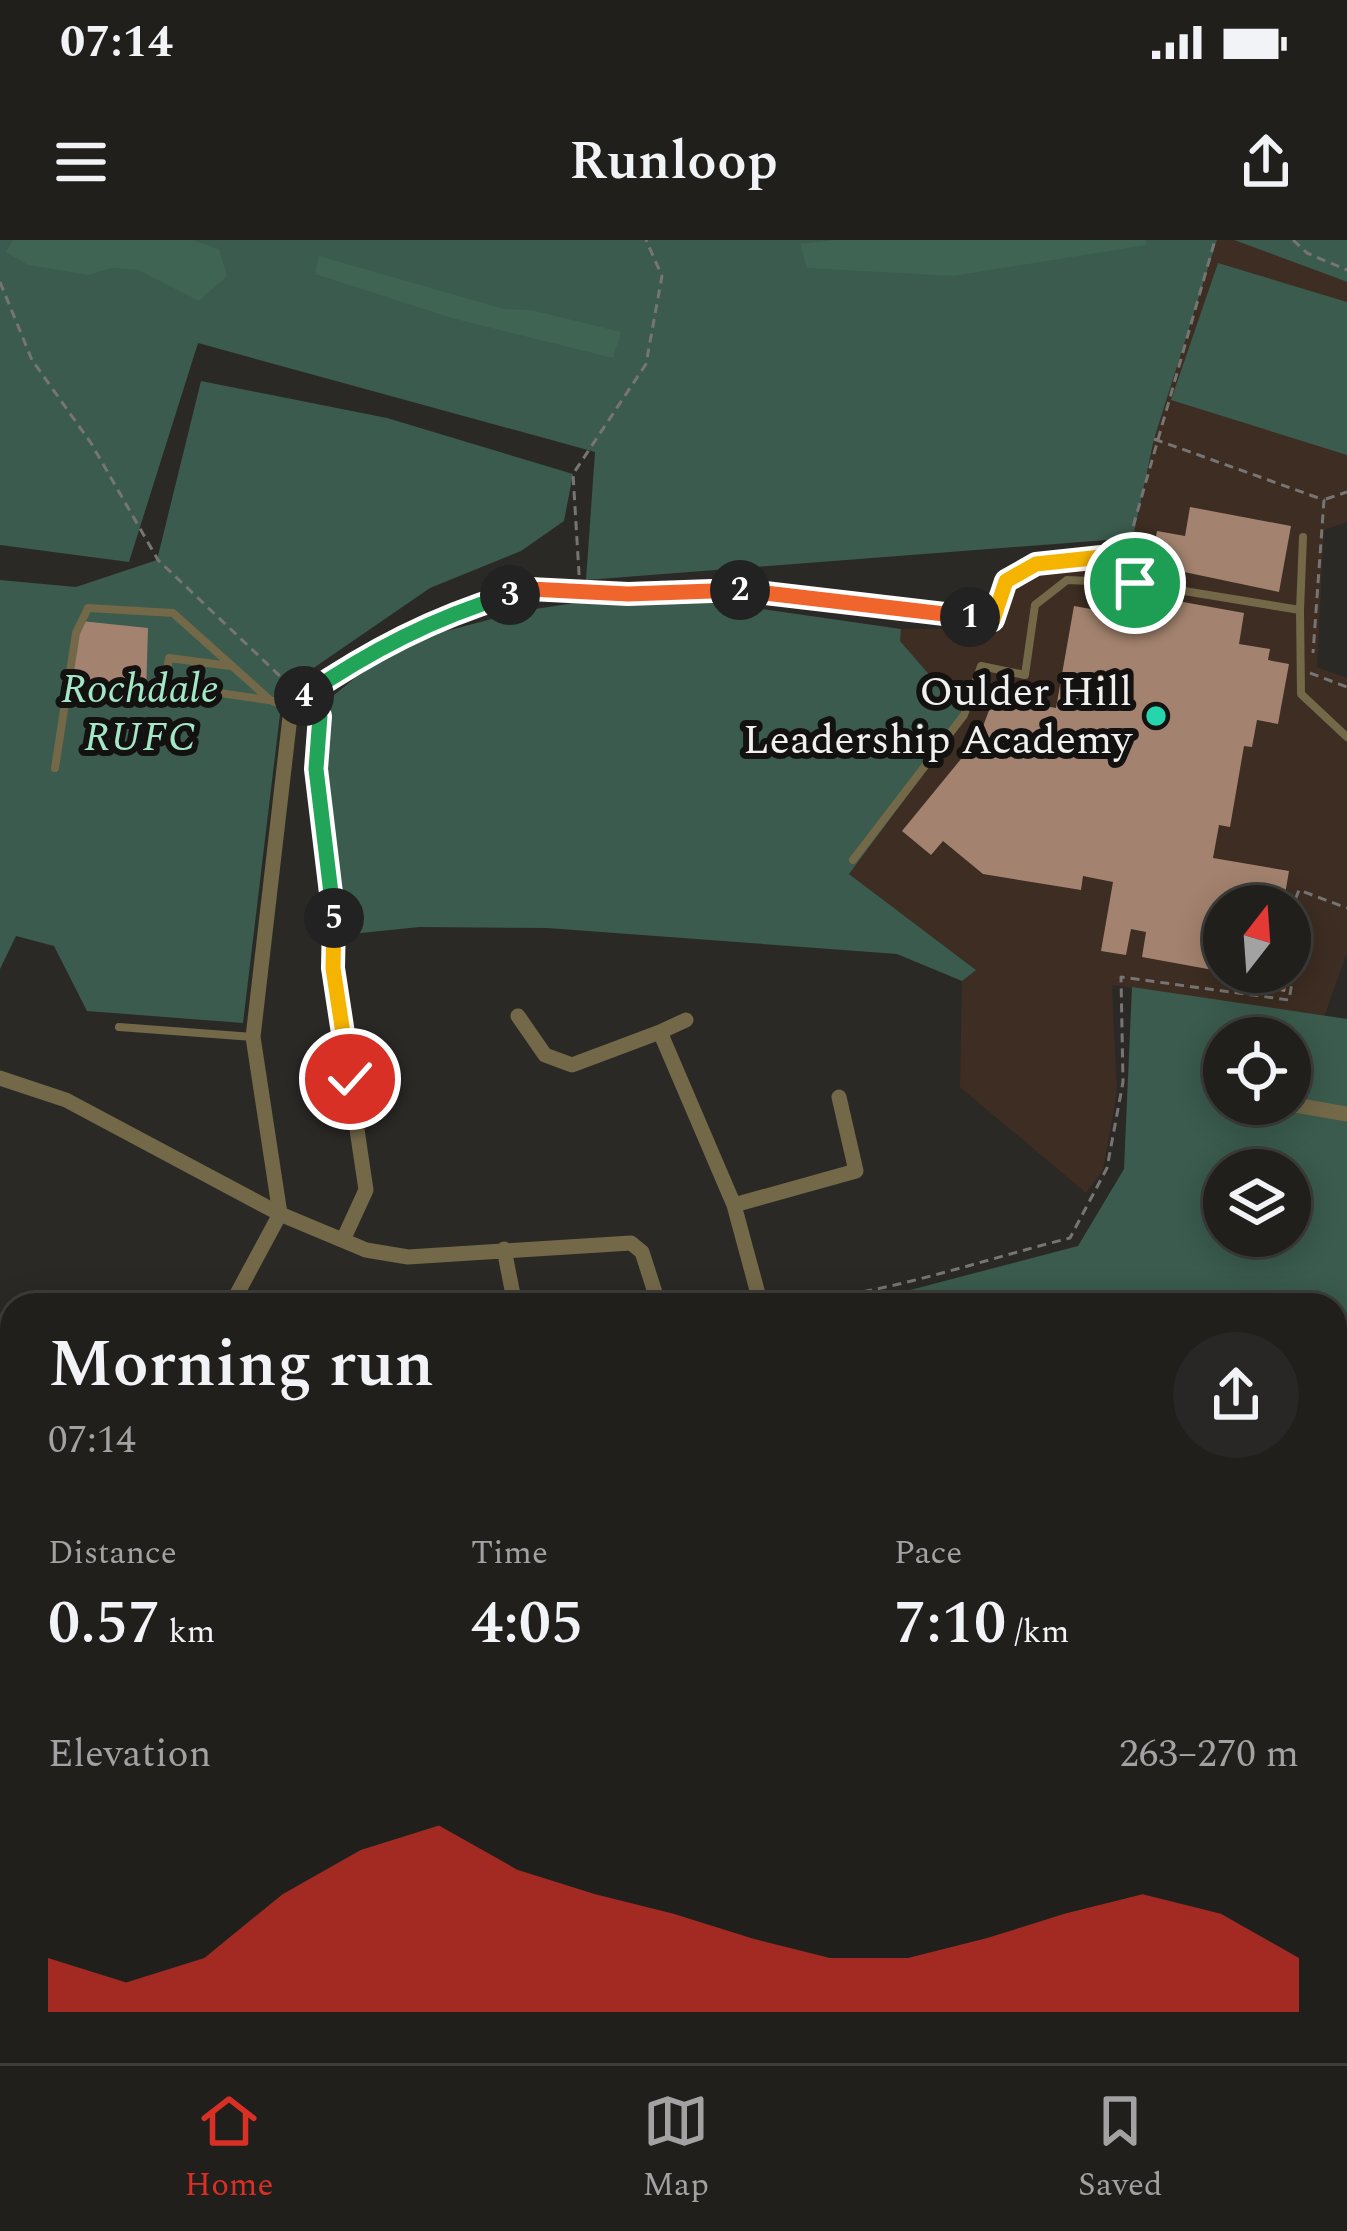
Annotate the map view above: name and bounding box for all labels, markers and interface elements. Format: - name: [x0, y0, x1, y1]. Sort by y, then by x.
- text: 07:14: [60, 8, 173, 77]
- text: Runloop: [569, 121, 778, 203]
- icon: menu: [48, 129, 114, 195]
- icon: share: [1233, 129, 1299, 195]
- pin: [1084, 532, 1186, 634]
- icon: arrive: [1102, 550, 1168, 616]
- pin: 2: [710, 560, 770, 620]
- pin: 3: [480, 565, 540, 625]
- text: 2: [731, 565, 749, 615]
- text: 3: [501, 570, 519, 620]
- pin: 1: [940, 587, 1000, 647]
- text: 1: [961, 592, 979, 642]
- park label: Rochdale RUFC: [61, 658, 219, 769]
- place label: Oulder Hill Leadership Academy: [743, 661, 1134, 772]
- pin: 4: [274, 666, 334, 726]
- text: 4: [295, 671, 313, 721]
- marker: Oulder Hill Leadership Academy: [1143, 703, 1169, 729]
- north arrow: [1203, 885, 1311, 993]
- map controls: [1203, 885, 1311, 1257]
- pin: 5: [304, 888, 364, 948]
- text: 5: [325, 893, 343, 943]
- button: locate: [1203, 1017, 1311, 1125]
- pin: [299, 1028, 401, 1130]
- icon: check: [317, 1046, 383, 1112]
- button: layers: [1203, 1149, 1311, 1257]
- text: Morning run: [48, 1315, 434, 1416]
- button: share: [1173, 1332, 1299, 1458]
- text: 07:14: [48, 1411, 136, 1470]
- text: Distance: [48, 1528, 177, 1578]
- text: Time: [471, 1528, 548, 1578]
- text: Pace: [894, 1528, 962, 1578]
- text: 0.57: [48, 1578, 160, 1670]
- text: 4:05: [471, 1578, 583, 1670]
- text: 7:10: [894, 1578, 1006, 1670]
- text: km: [160, 1607, 215, 1657]
- text: /km: [1006, 1607, 1069, 1657]
- text: Elevation: [48, 1725, 211, 1784]
- text: 263–270 m: [1119, 1725, 1299, 1784]
- tab: Home: [185, 2088, 273, 2210]
- tab: Map: [642, 2088, 709, 2210]
- tab: Saved: [1078, 2088, 1163, 2210]

